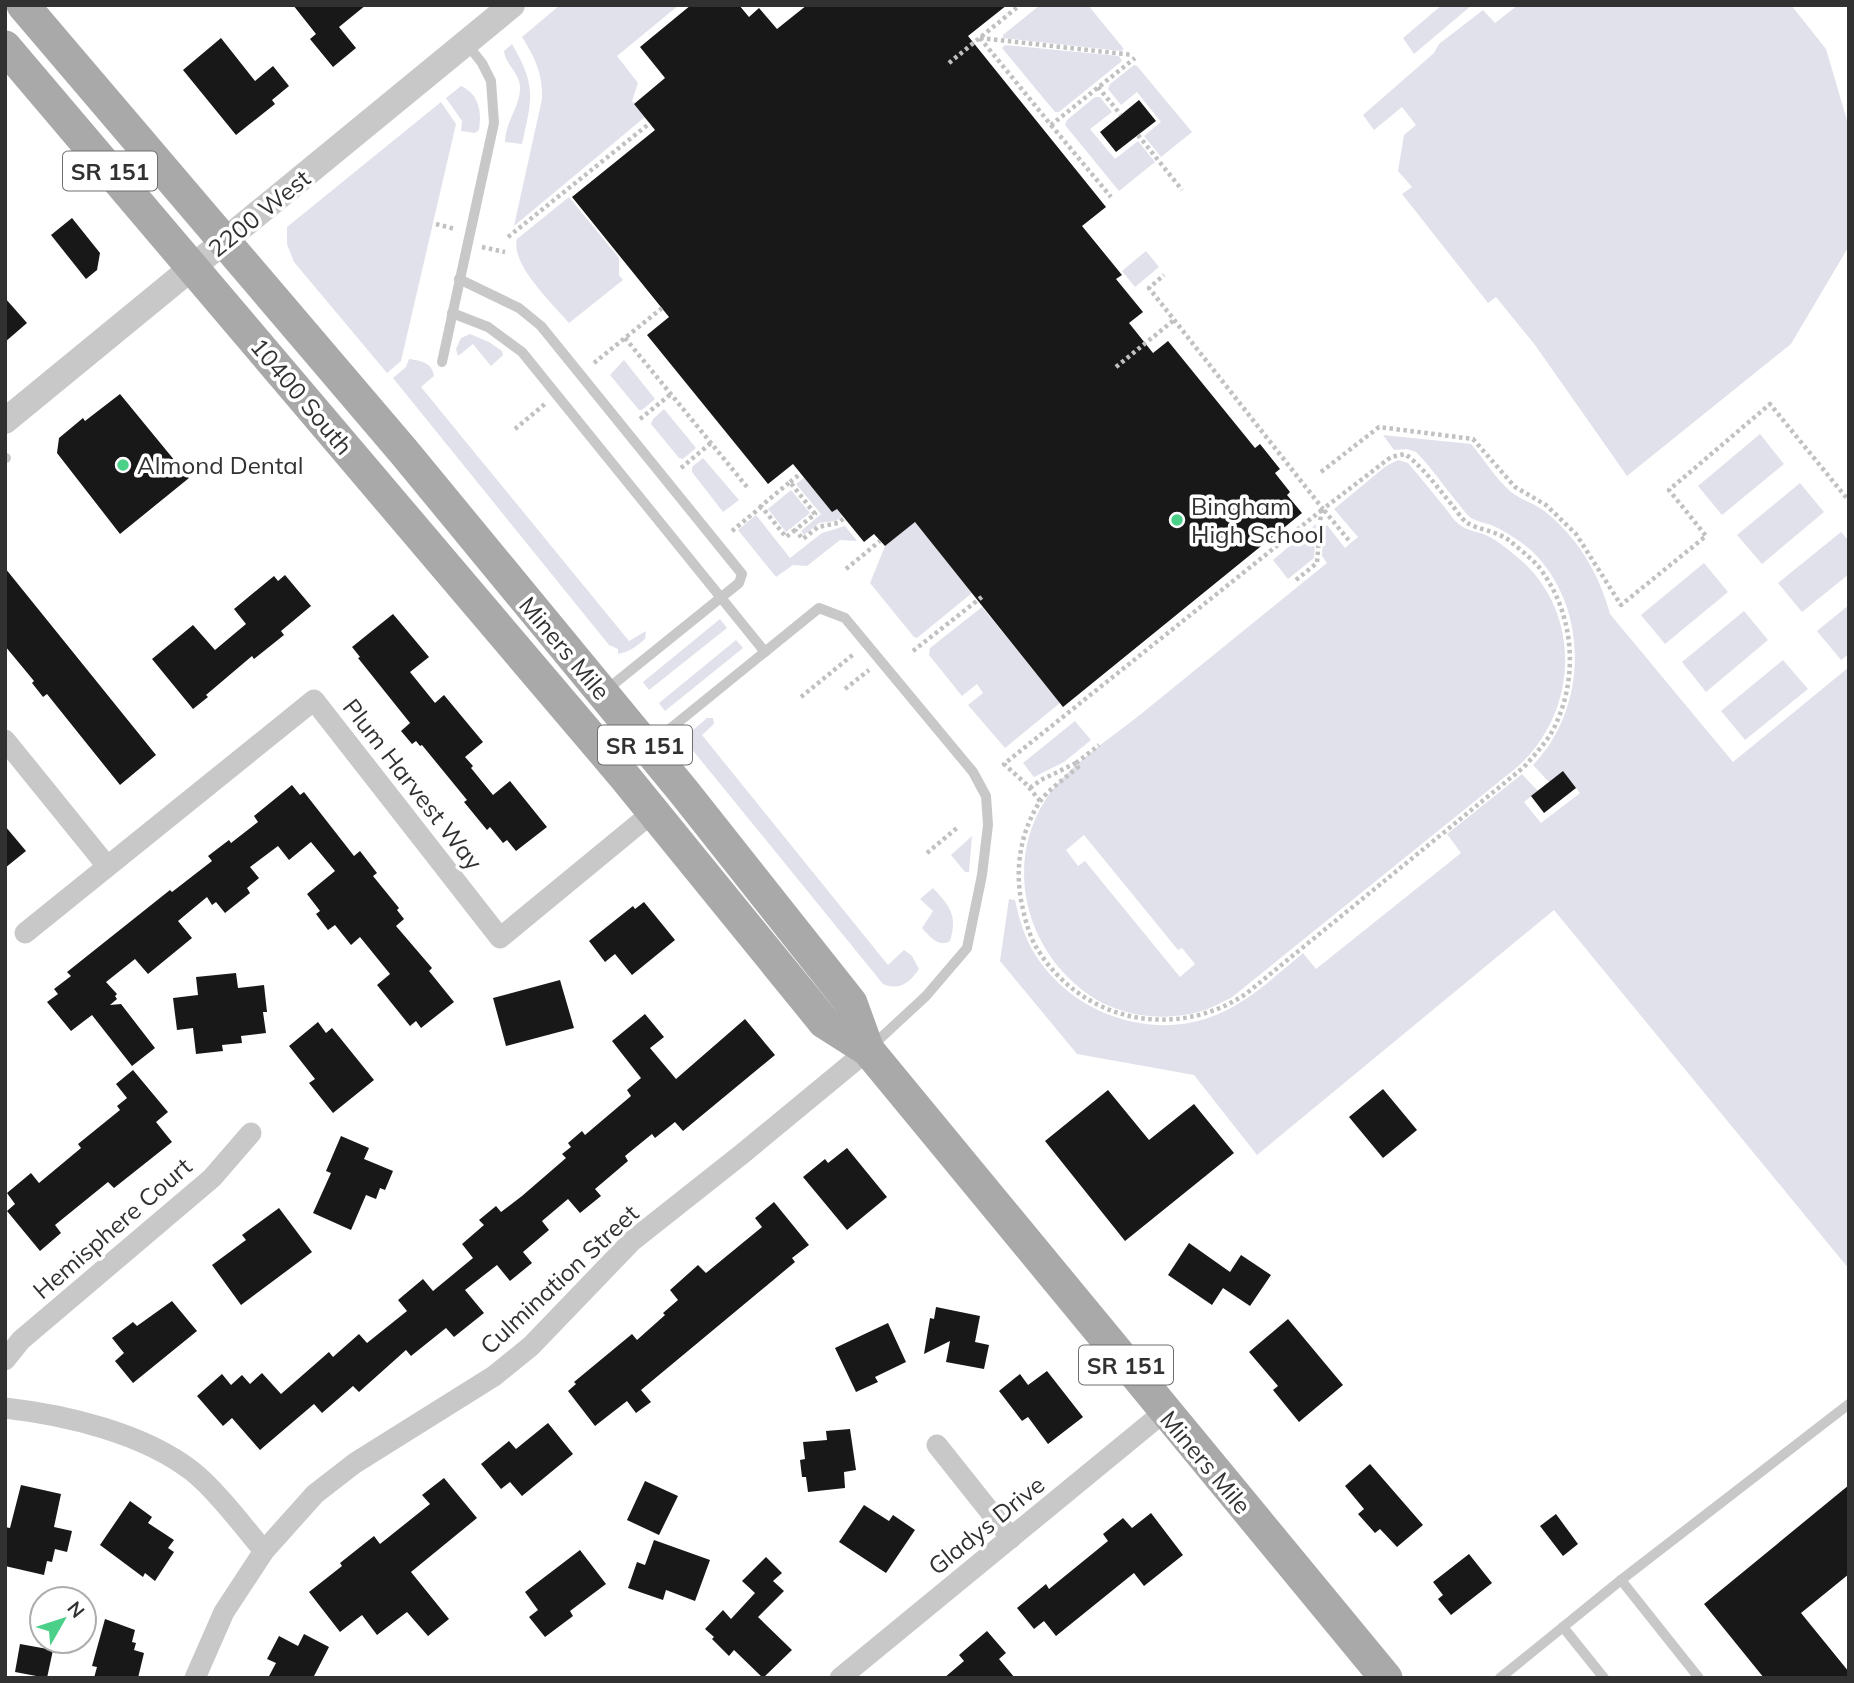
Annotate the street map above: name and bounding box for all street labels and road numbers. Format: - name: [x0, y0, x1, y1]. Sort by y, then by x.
- road number: SR 151: [63, 152, 157, 190]
- street label: 2200 West: [202, 163, 316, 263]
- street label: 10400 South: [244, 331, 360, 461]
- street label: Miners Mile: [513, 590, 617, 706]
- street label: Plum Harvest Way: [337, 692, 489, 876]
- road number: SR 151: [598, 726, 692, 764]
- street label: Hemisphere Court: [27, 1151, 197, 1305]
- street label: Culmination Street: [474, 1198, 644, 1360]
- road number: SR 151: [1079, 1346, 1173, 1384]
- street label: Miners Mile: [1154, 1404, 1258, 1520]
- street label: Gladys Drive: [922, 1469, 1050, 1581]

